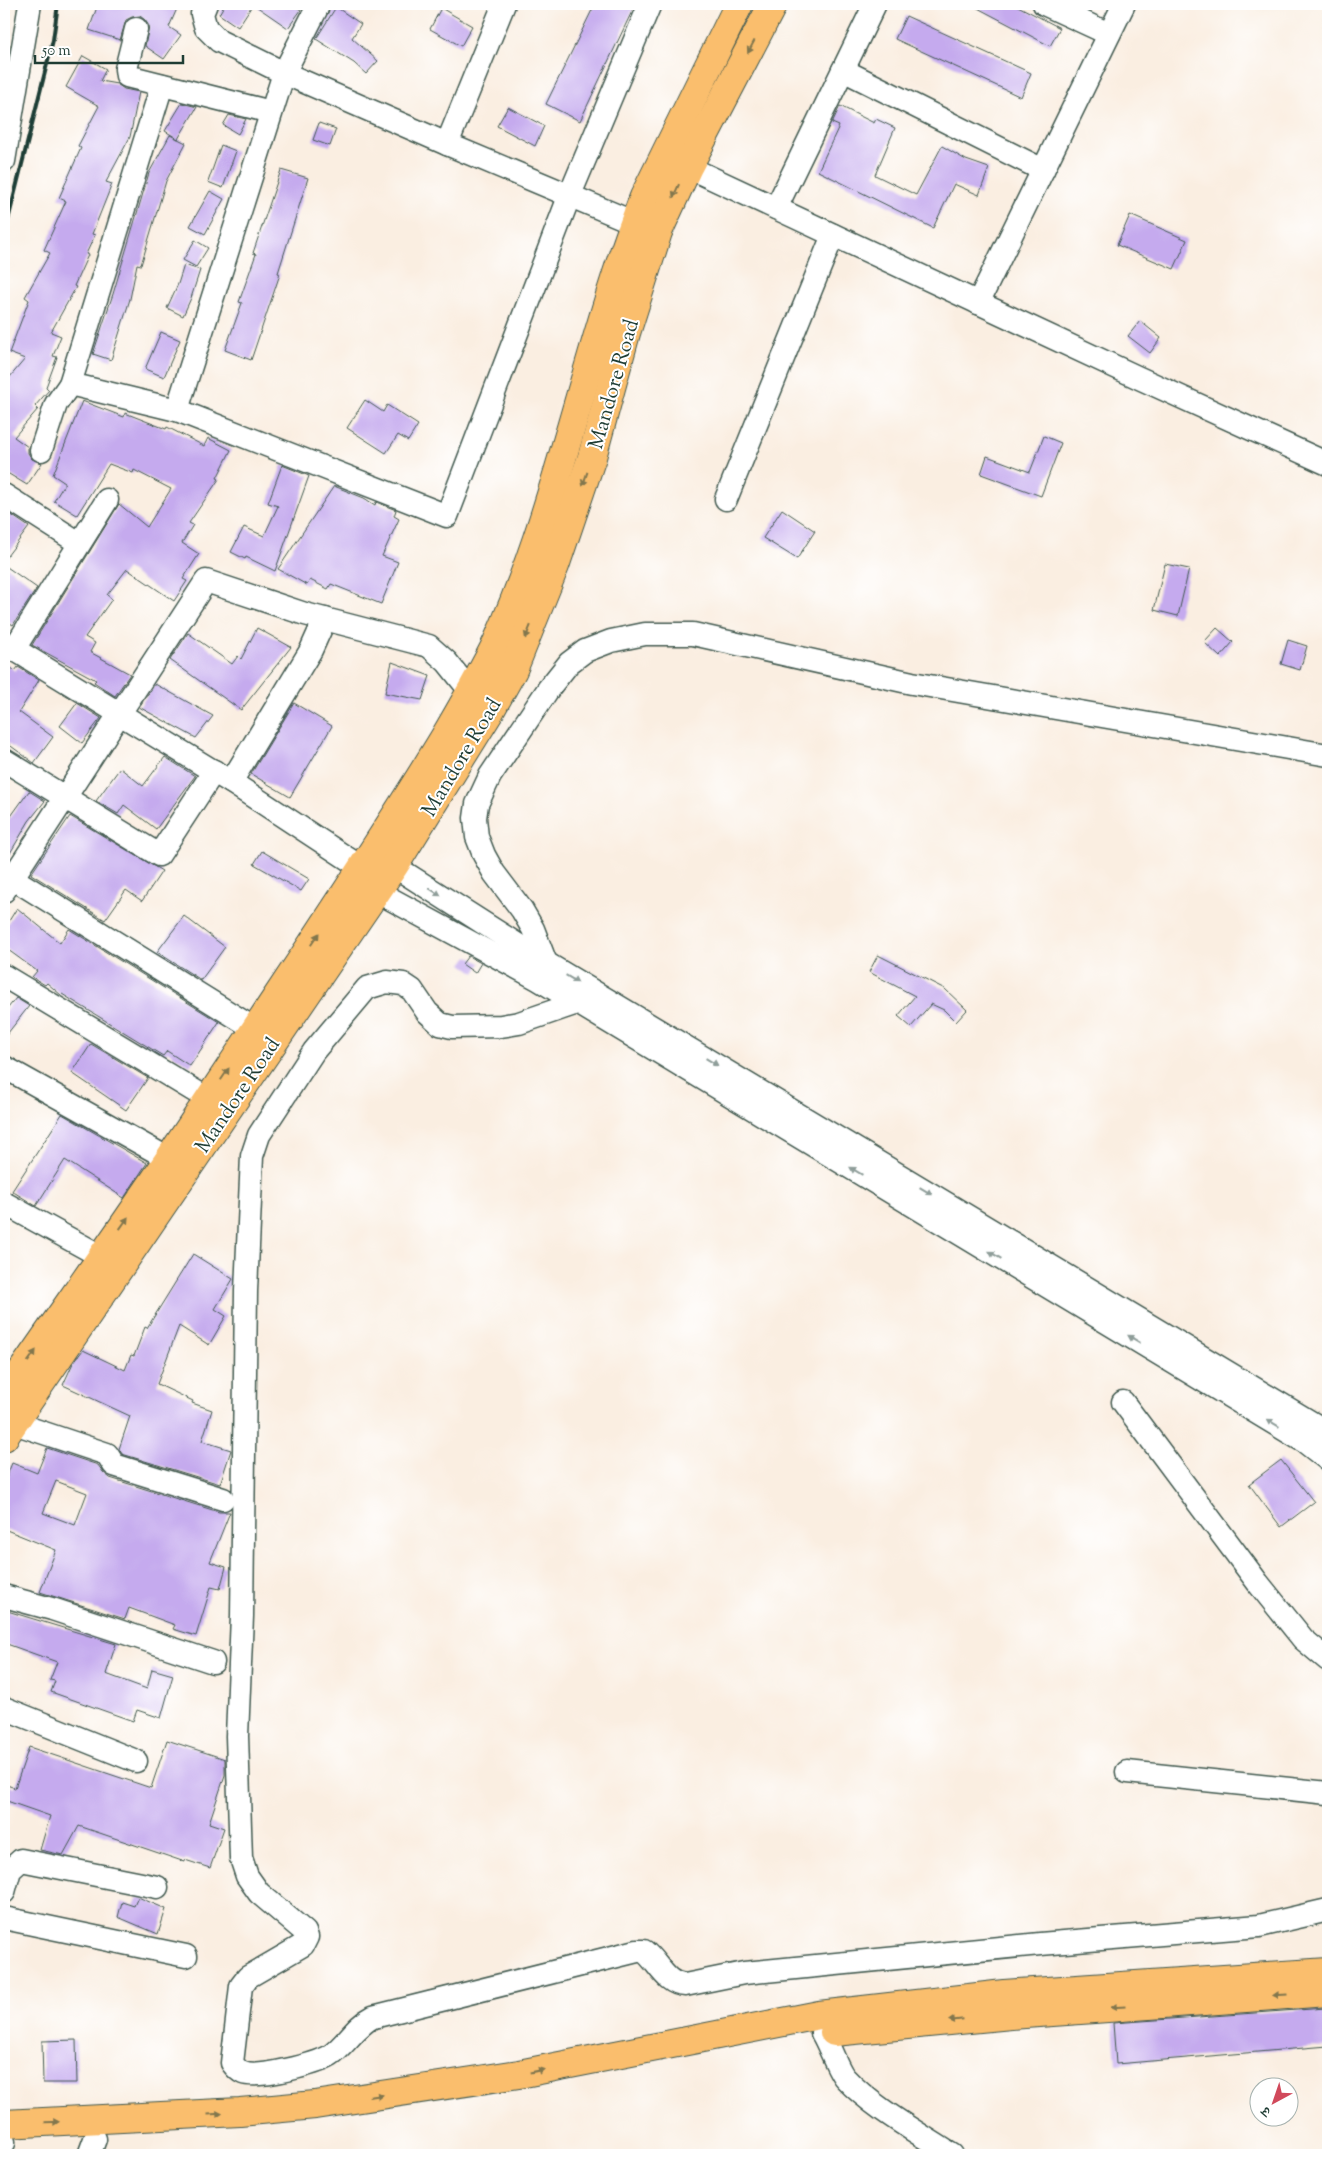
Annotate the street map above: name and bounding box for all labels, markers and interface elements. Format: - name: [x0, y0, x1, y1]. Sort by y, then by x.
- scale bar: [35, 32, 182, 64]
- one-way arrow: [747, 40, 755, 54]
- text: 50 m: [41, 41, 71, 62]
- one-way arrow: [672, 184, 680, 198]
- street label: Mandore Road: [582, 316, 648, 453]
- one-way arrow: [580, 472, 588, 487]
- one-way arrow: [524, 624, 532, 639]
- street label: Mandore Road: [415, 693, 510, 823]
- one-way arrow: [428, 887, 441, 897]
- one-way arrow: [310, 932, 320, 945]
- one-way arrow: [566, 974, 579, 983]
- street label: Mandore Road: [189, 1032, 289, 1160]
- one-way arrow: [705, 1058, 718, 1067]
- one-way arrow: [220, 1067, 230, 1081]
- one-way arrow: [849, 1166, 862, 1175]
- one-way arrow: [919, 1187, 932, 1196]
- one-way arrow: [119, 1216, 129, 1230]
- one-way arrow: [989, 1250, 1002, 1259]
- one-way arrow: [1128, 1334, 1141, 1343]
- one-way arrow: [27, 1350, 37, 1363]
- one-way arrow: [1267, 1418, 1280, 1427]
- one-way arrow: [1271, 1991, 1287, 1999]
- one-way arrow: [1109, 2003, 1125, 2011]
- one-way arrow: [947, 2016, 963, 2024]
- one-way arrow: [529, 2067, 544, 2075]
- north arrow: [1250, 2076, 1300, 2126]
- one-way arrow: [369, 2091, 385, 2099]
- text: उ: [1257, 2100, 1277, 2121]
- one-way arrow: [207, 2109, 223, 2117]
- one-way arrow: [45, 2118, 61, 2126]

